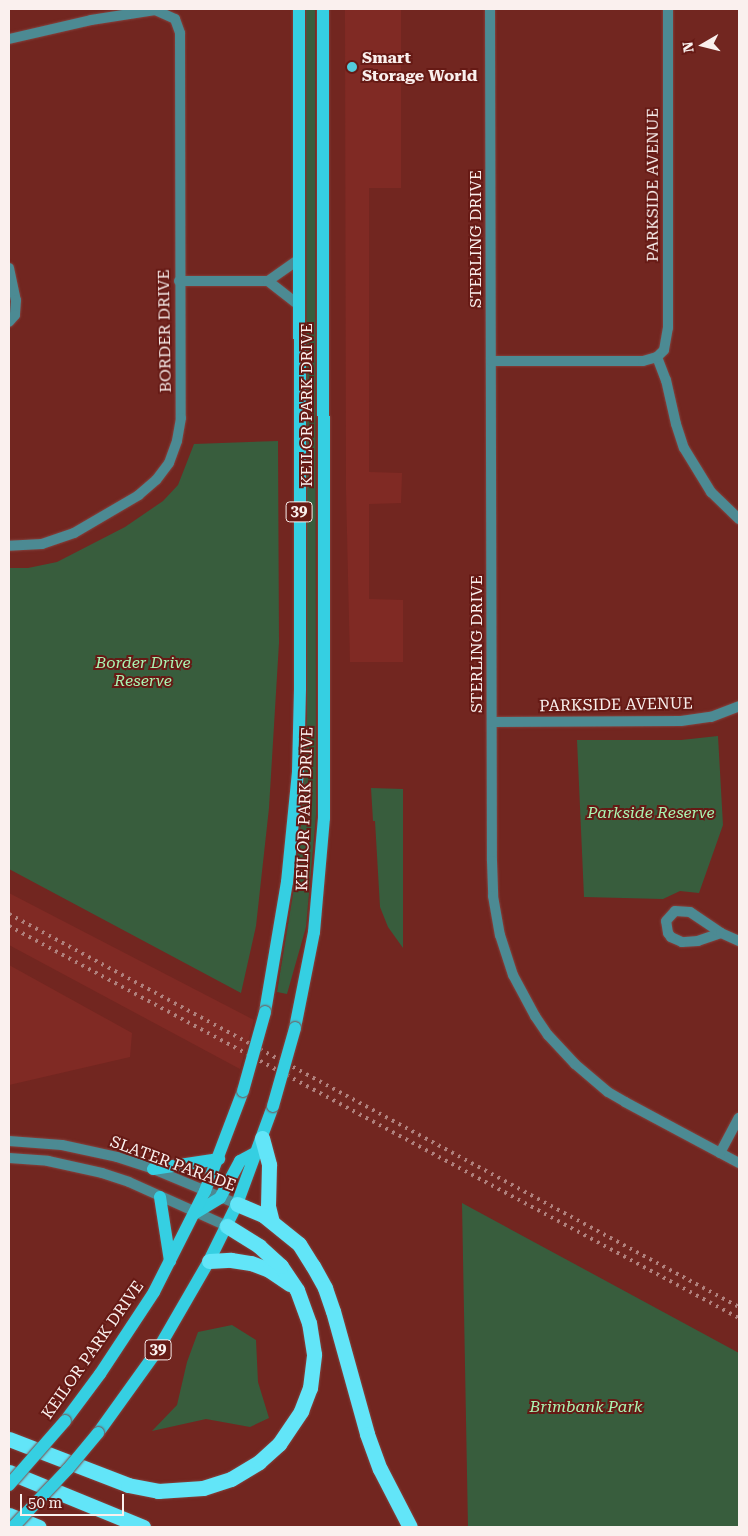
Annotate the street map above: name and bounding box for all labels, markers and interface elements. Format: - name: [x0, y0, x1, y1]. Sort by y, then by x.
- north arrow: [678, 20, 728, 70]
- text: N: [679, 41, 697, 54]
- place label: Smart Storage World: [362, 48, 477, 86]
- marker: Smart Storage World: [346, 61, 358, 73]
- street label: PARKSIDE AVENUE: [643, 108, 663, 262]
- street label: STERLING DRIVE: [466, 170, 486, 308]
- street label: BORDER DRIVE: [154, 269, 176, 393]
- street label: KEILOR PARK DRIVE: [297, 323, 317, 487]
- road number: 39: [285, 500, 313, 524]
- street label: STERLING DRIVE: [467, 575, 487, 713]
- park label: Border Drive Reserve: [95, 653, 191, 691]
- street label: PARKSIDE AVENUE: [539, 694, 693, 716]
- street label: KEILOR PARK DRIVE: [293, 727, 317, 891]
- park label: Parkside Reserve: [587, 803, 715, 823]
- street label: SLATER PARADE: [107, 1132, 239, 1196]
- street label: KEILOR PARK DRIVE: [38, 1277, 148, 1423]
- road number: 39: [144, 1338, 172, 1362]
- park label: Brimbank Park: [530, 1397, 642, 1417]
- scale bar: [22, 1484, 126, 1516]
- text: 50 m: [28, 1494, 62, 1512]

